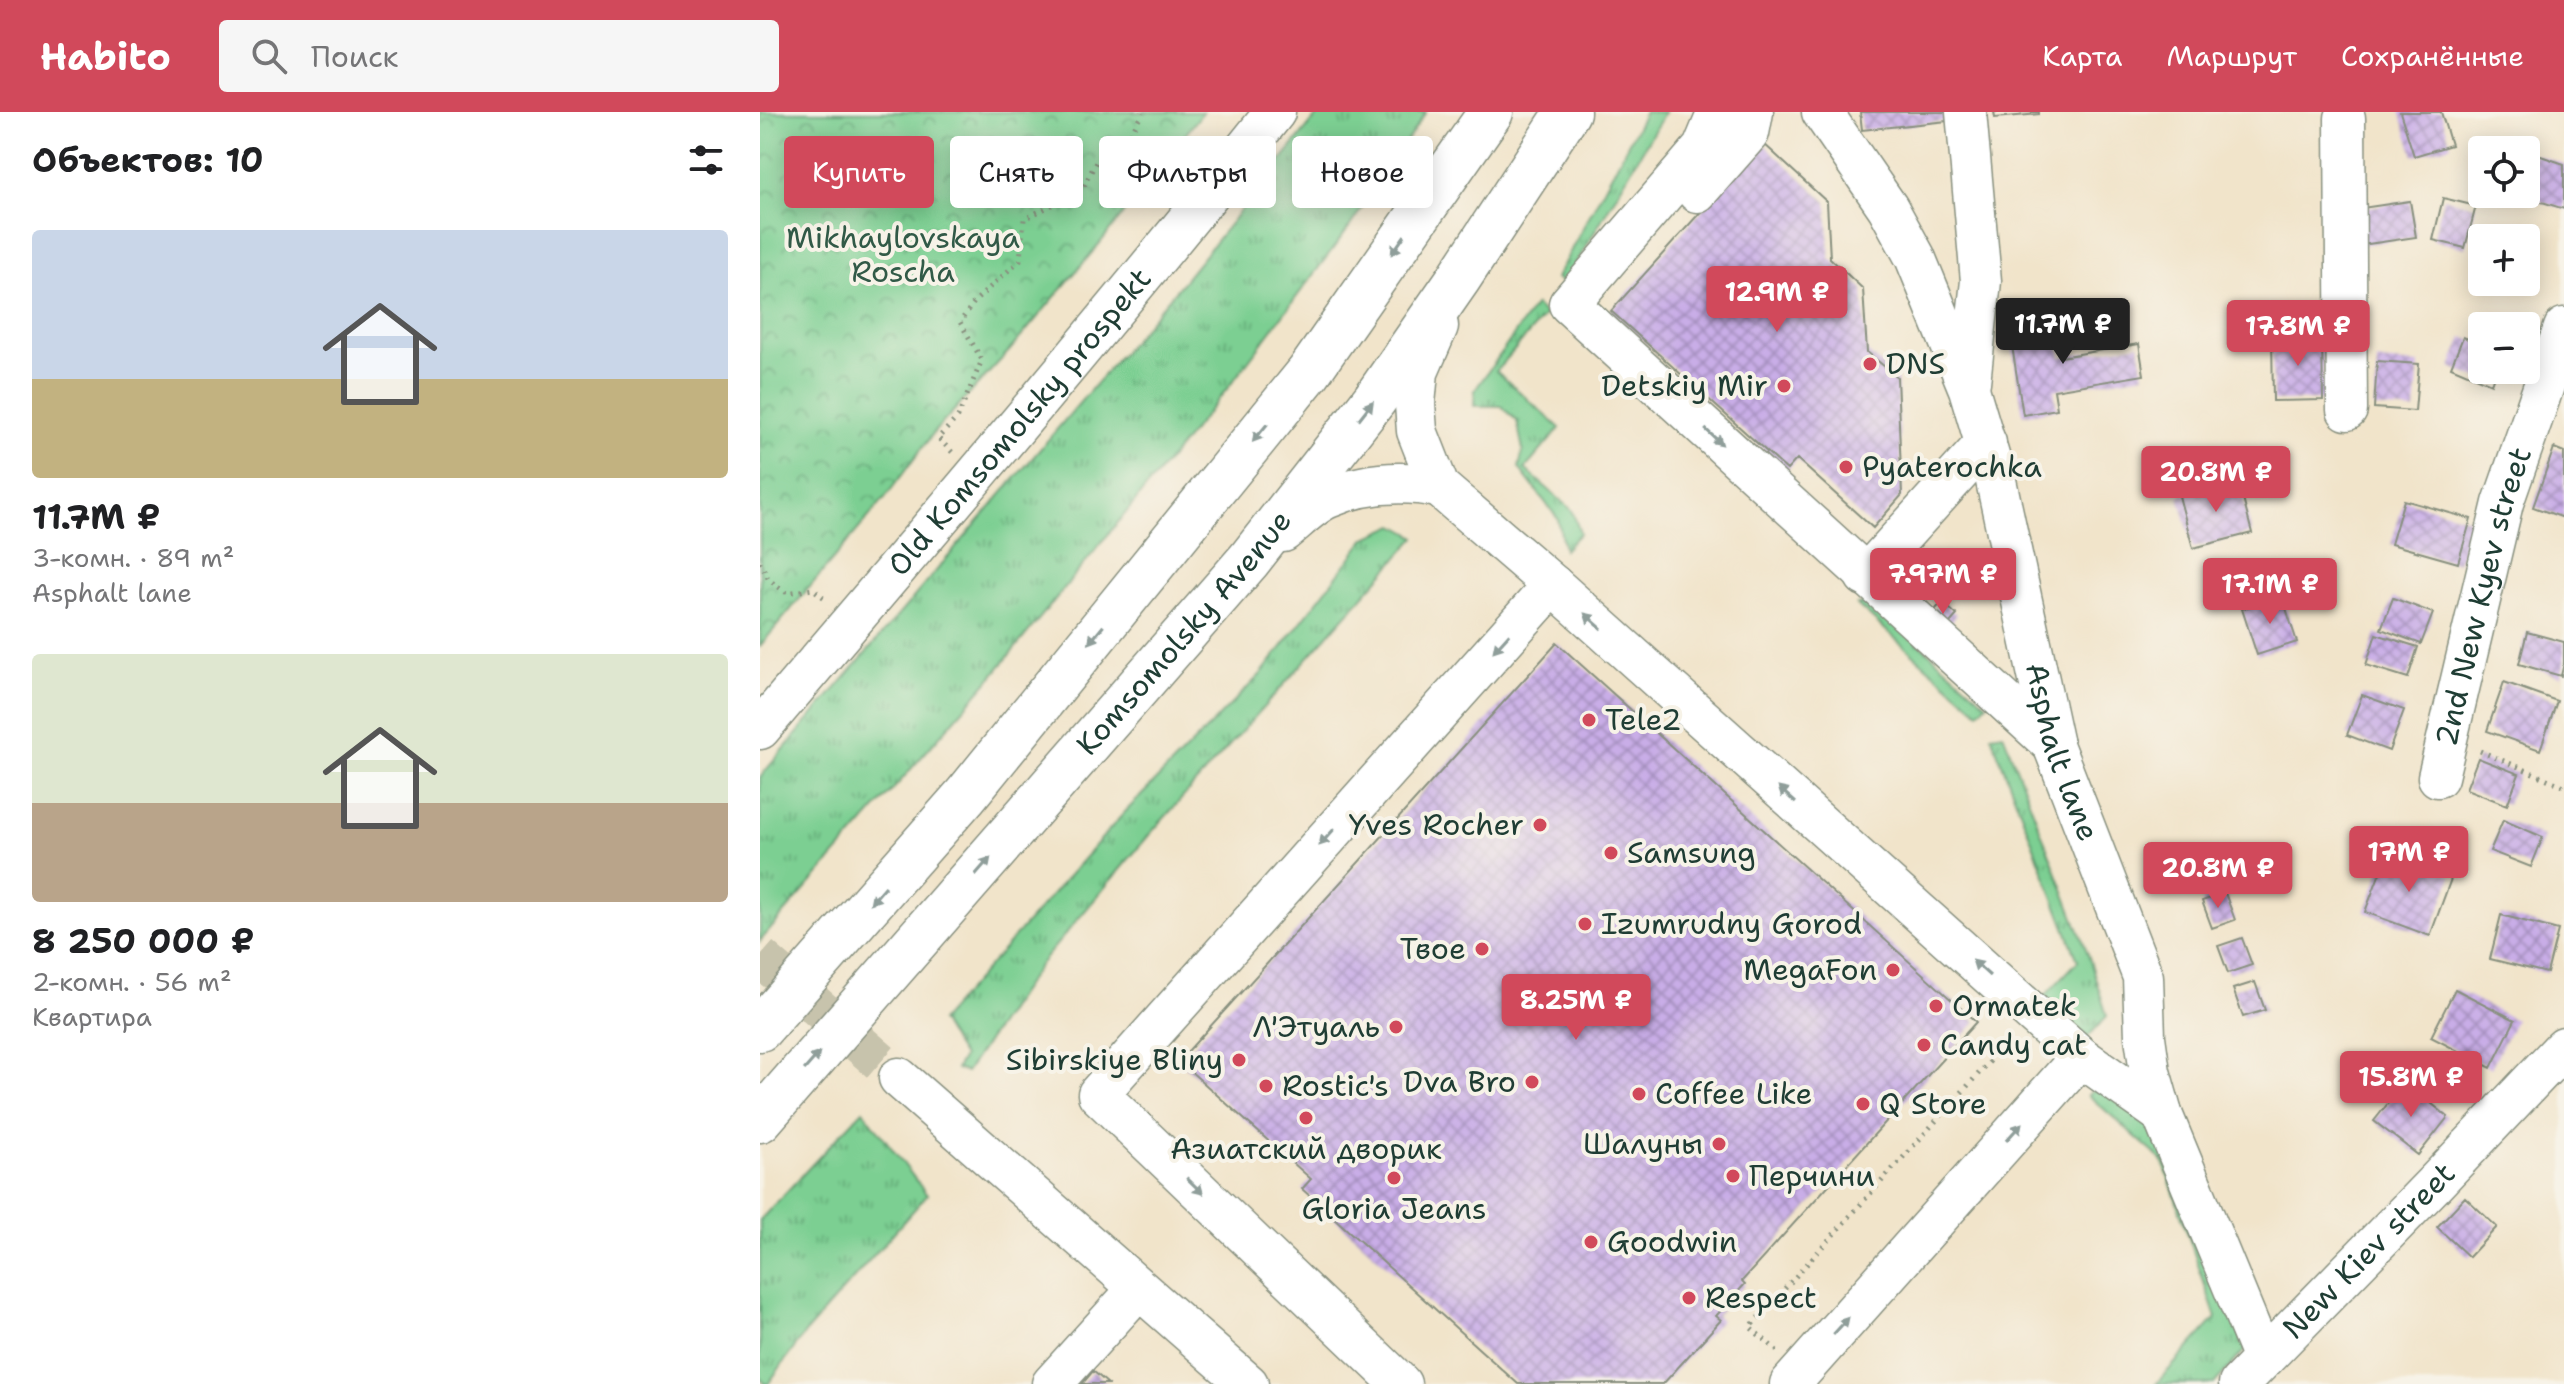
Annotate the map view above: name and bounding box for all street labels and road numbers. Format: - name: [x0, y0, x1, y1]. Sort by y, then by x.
- street label: Old Komsomolsky prospekt: [878, 259, 1160, 584]
- street label: 2nd New Kyev street: [2425, 441, 2541, 750]
- street label: Komsomolsky Avenue: [1067, 501, 1301, 764]
- street label: Asphalt lane: [2016, 659, 2109, 847]
- street label: New Kiev street: [2273, 1153, 2464, 1348]

